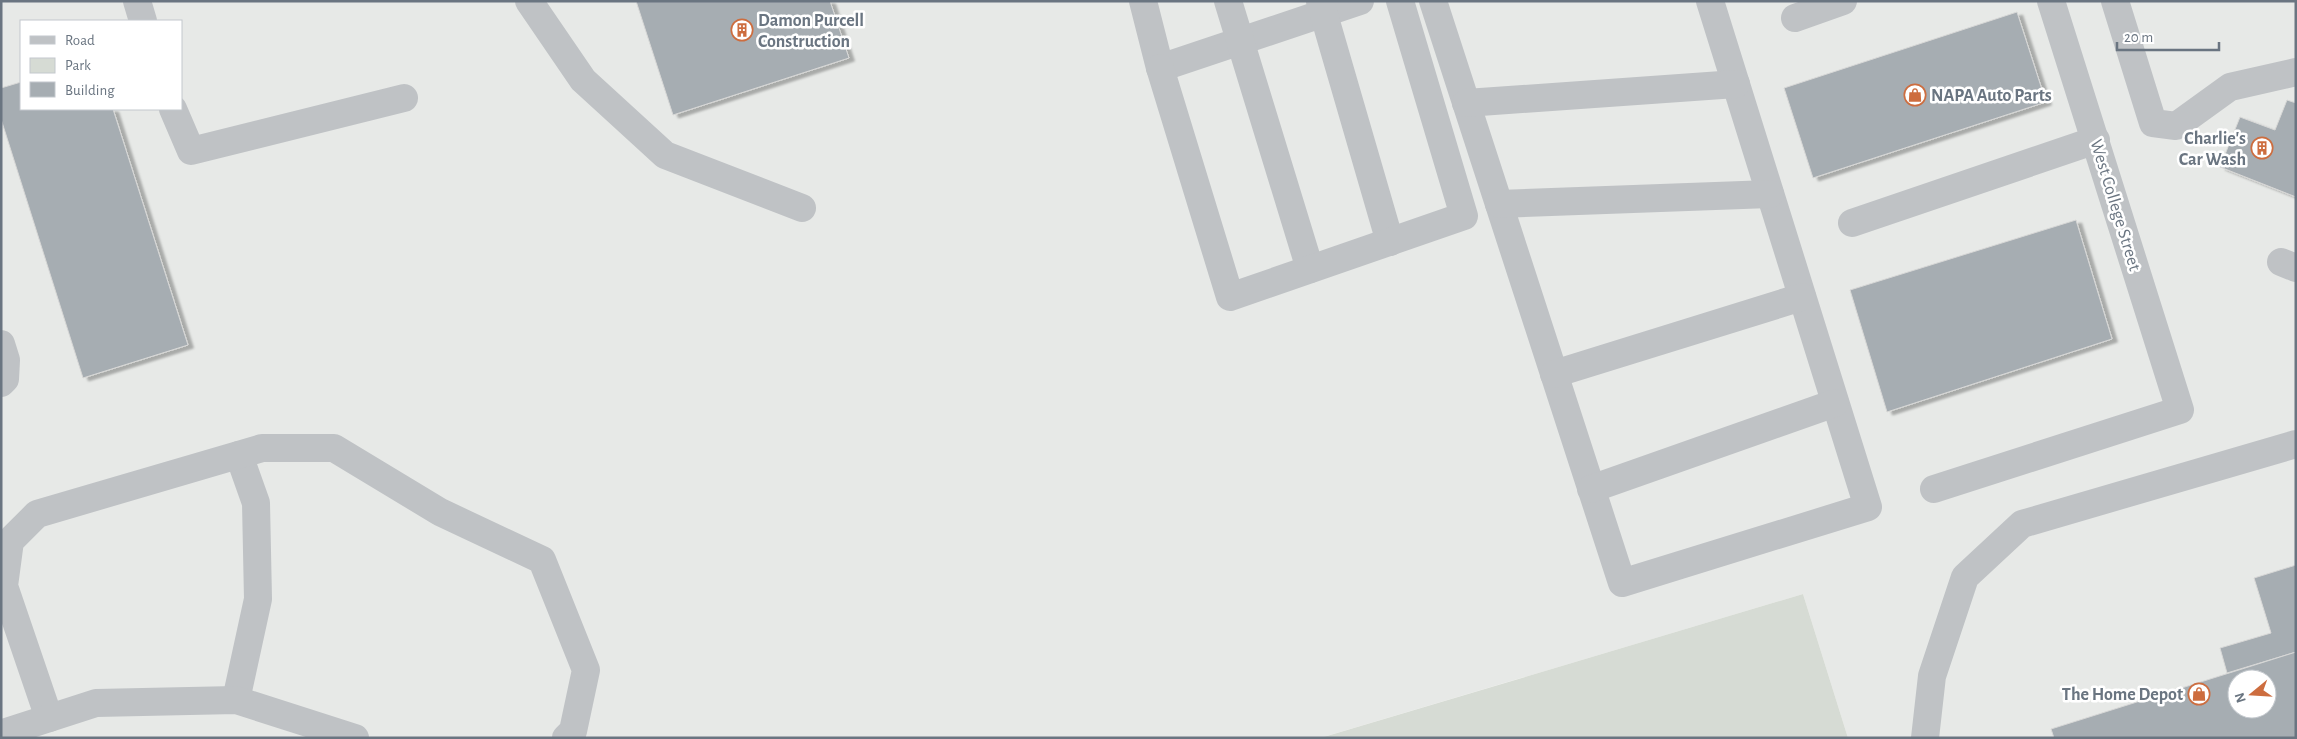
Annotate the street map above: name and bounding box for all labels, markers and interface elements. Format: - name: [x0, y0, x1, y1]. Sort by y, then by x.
- place label: Damon Purcell Construction: [758, 12, 864, 51]
- building icon: Damon Purcell Construction: [730, 18, 754, 42]
- legend: [20, 20, 182, 110]
- scale bar: [2117, 20, 2220, 52]
- text: 20 m: [2124, 30, 2153, 45]
- text: Road: [65, 33, 95, 48]
- text: Park: [65, 58, 91, 73]
- text: Building: [65, 83, 115, 98]
- shop icon: NAPA Auto Parts: [1903, 83, 1927, 107]
- place label: NAPA Auto Parts: [1931, 87, 2052, 105]
- place label: Charlie's Car Wash: [2179, 130, 2246, 169]
- building icon: Charlie's Car Wash: [2250, 136, 2274, 160]
- street label: West College Street: [2087, 138, 2144, 273]
- north arrow: [2227, 669, 2277, 719]
- shop icon: The Home Depot: [2187, 682, 2211, 706]
- place label: The Home Depot: [2062, 686, 2183, 704]
- text: N: [2232, 691, 2249, 705]

